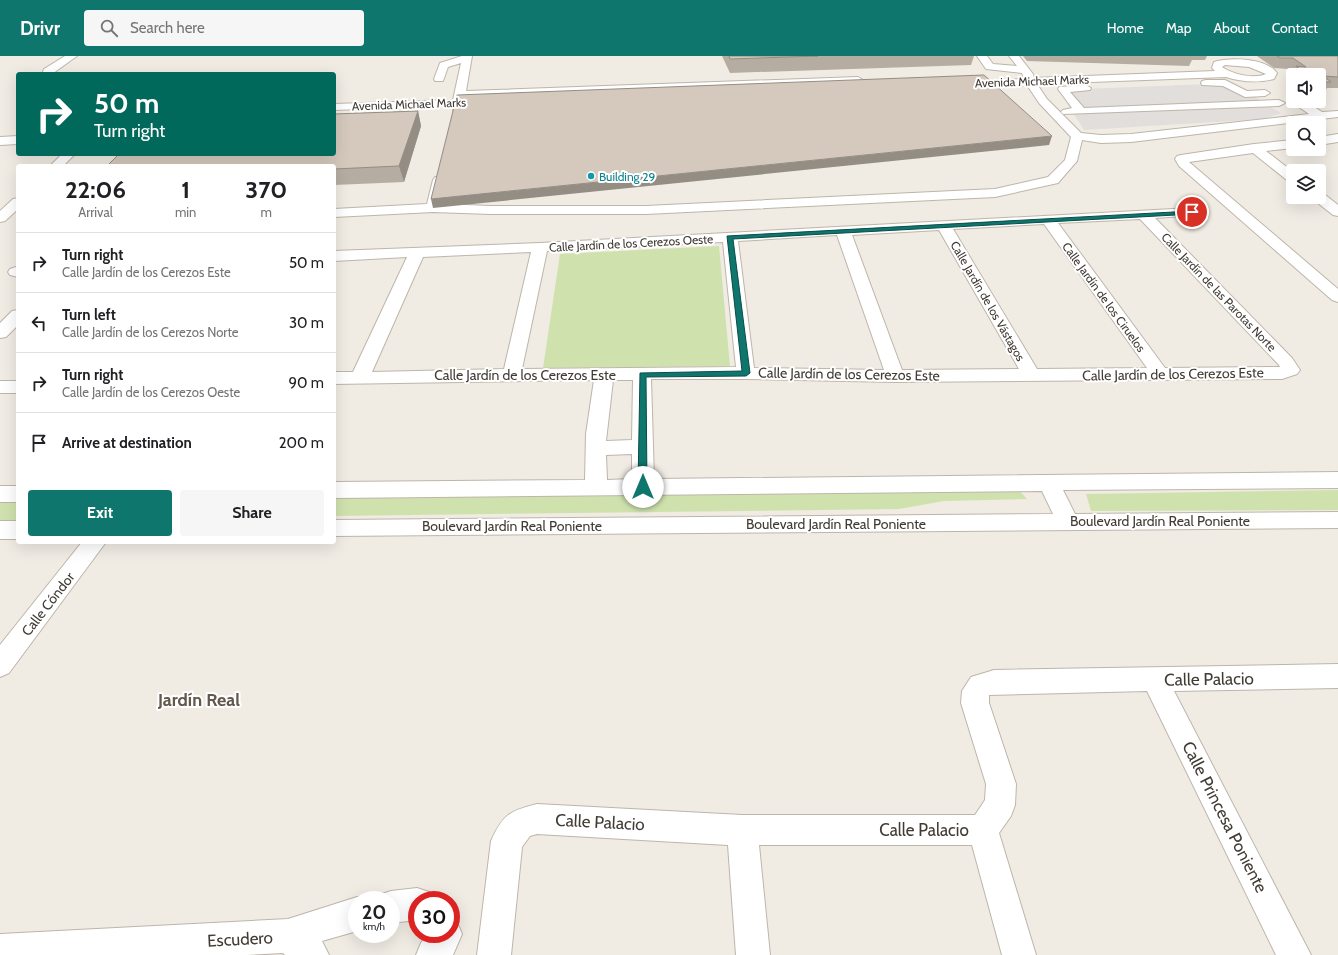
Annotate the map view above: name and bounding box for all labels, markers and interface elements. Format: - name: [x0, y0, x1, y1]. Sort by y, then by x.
- search box: [84, 10, 364, 46]
- text: Drivr: [20, 17, 60, 40]
- icon: search: [98, 17, 120, 39]
- text: Search here: [130, 19, 205, 37]
- text: Home: [1107, 19, 1144, 37]
- text: Map: [1166, 19, 1191, 37]
- text: About: [1213, 19, 1250, 37]
- text: Contact: [1272, 19, 1318, 37]
- map controls: [1286, 68, 1326, 204]
- button: sound: [1286, 68, 1326, 108]
- street label: Avenida Michael Marks: [975, 72, 1089, 90]
- text: 50 m: [94, 86, 159, 120]
- icon: right: [28, 88, 80, 140]
- street label: Avenida Michael Marks: [352, 95, 466, 113]
- button: search: [1286, 116, 1326, 156]
- text: Turn right: [94, 120, 165, 142]
- button: layers: [1286, 164, 1326, 204]
- place label: Building 29: [599, 169, 656, 184]
- marker: Building 29: [586, 171, 596, 181]
- text: 22:06: [65, 175, 126, 204]
- text: 1: [181, 175, 190, 204]
- text: 370: [245, 175, 287, 204]
- pin: [1175, 195, 1209, 229]
- icon: arrive: [1181, 201, 1203, 223]
- text: Arrival: [78, 204, 113, 220]
- text: min: [175, 204, 196, 220]
- text: m: [260, 204, 272, 220]
- street label: Calle Jardín de las Parotas Norte: [1158, 230, 1280, 354]
- street label: Calle Jardín de los Cerezos Oeste: [548, 231, 714, 255]
- street label: Calle Jardín de los Vástagos: [948, 238, 1029, 364]
- street label: Calle Jardín de los Ciruelos: [1059, 239, 1149, 355]
- text: Turn right: [62, 246, 123, 264]
- icon: right: [28, 252, 50, 274]
- text: 50 m: [289, 254, 324, 272]
- text: Calle Jardín de los Cerezos Este: [62, 264, 231, 280]
- text: Turn left: [62, 306, 116, 324]
- icon: left: [28, 312, 50, 334]
- text: 30 m: [289, 314, 324, 332]
- text: Calle Jardín de los Cerezos Norte: [62, 324, 238, 340]
- street label: Calle Jardín de los Cerezos Este: [758, 363, 940, 385]
- street label: Calle Jardín de los Cerezos Este: [1082, 363, 1264, 385]
- text: Turn right: [62, 366, 123, 384]
- street label: Calle Jardín de los Cerezos Este: [434, 366, 616, 384]
- icon: right: [28, 372, 50, 394]
- text: 90 m: [288, 374, 324, 392]
- text: Calle Jardín de los Cerezos Oeste: [62, 384, 240, 400]
- icon: arrive: [28, 432, 50, 454]
- text: Arrive at destination: [62, 434, 192, 452]
- text: 200 m: [279, 434, 324, 452]
- position arrow: [622, 466, 664, 508]
- button: Exit: [28, 490, 172, 536]
- button: Share: [180, 490, 324, 536]
- street label: Boulevard Jardín Real Poniente: [1070, 512, 1250, 530]
- street label: Boulevard Jardín Real Poniente: [746, 515, 926, 533]
- street label: Boulevard Jardín Real Poniente: [422, 517, 602, 535]
- street label: Calle Cóndor: [17, 568, 79, 640]
- street label: Calle Palacio: [1164, 668, 1254, 690]
- district label: Jardín Real: [157, 689, 240, 711]
- street label: Calle Princesa Poniente: [1178, 738, 1272, 896]
- street label: Calle Palacio: [555, 810, 645, 834]
- street label: Calle Palacio: [879, 820, 969, 840]
- speed limit sign: 30: [408, 891, 460, 943]
- text: 20: [362, 900, 386, 924]
- text: km/h: [363, 920, 385, 933]
- street label: Escudero: [207, 927, 273, 951]

